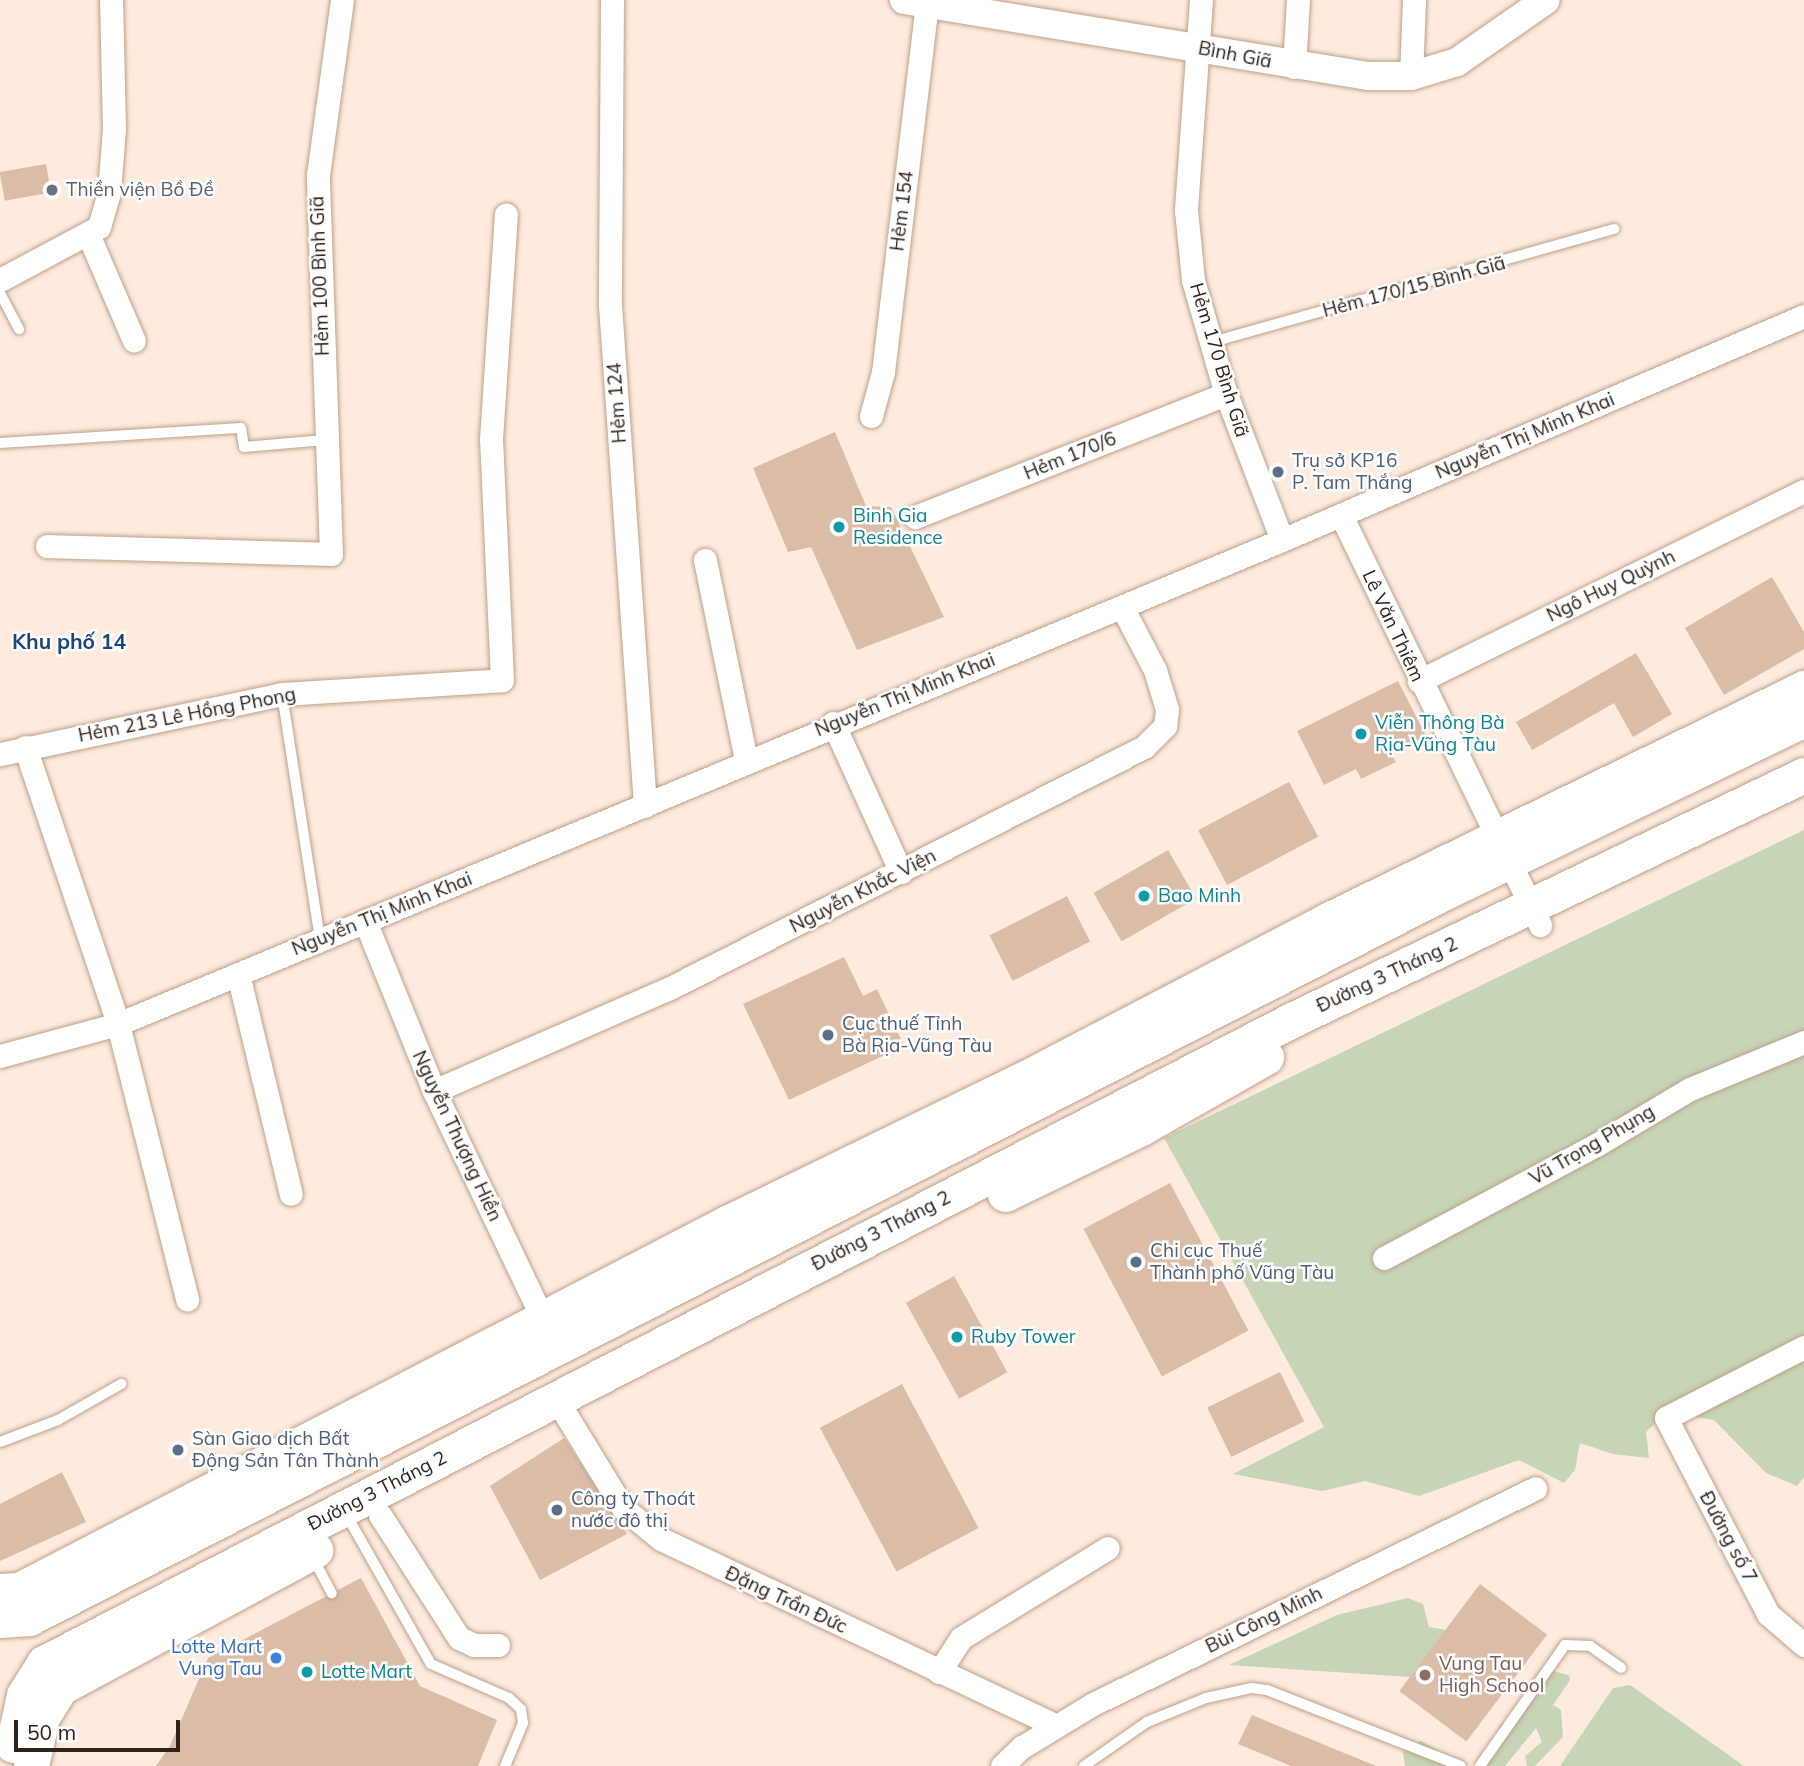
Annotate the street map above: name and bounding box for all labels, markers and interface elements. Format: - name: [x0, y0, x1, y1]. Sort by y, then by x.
- street label: Bình Giã: [1196, 37, 1274, 73]
- street label: Hẻm 154: [886, 170, 918, 252]
- place label: Thiền viện Bồ Đề: [66, 179, 214, 201]
- marker: Thiền viện Bồ Đề: [44, 182, 60, 198]
- street label: Hẻm 100 Bình Giã: [306, 196, 334, 356]
- street label: Hẻm 170/15 Bình Giã: [1320, 252, 1508, 322]
- street label: Hẻm 170 Bình Giã: [1185, 280, 1253, 440]
- street label: Hẻm 124: [603, 362, 631, 444]
- street label: Nguyễn Thị Minh Khai: [1432, 388, 1618, 484]
- street label: Hẻm 170/6: [1020, 427, 1120, 485]
- place label: Trụ sở KP16 P. Tam Thắng: [1292, 450, 1412, 494]
- marker: Trụ sở KP16 P. Tam Thắng: [1270, 464, 1286, 480]
- place label: Binh Gia Residence: [853, 505, 943, 549]
- marker: Binh Gia Residence: [831, 519, 847, 535]
- street label: Ngô Huy Quỳnh: [1543, 545, 1679, 627]
- street label: Lê Văn Thiêm: [1357, 567, 1429, 685]
- district label: Khu phố 14: [12, 628, 126, 654]
- street label: Nguyễn Thị Minh Khai: [812, 648, 998, 742]
- street label: Hẻm 213 Lê Hồng Phong: [76, 683, 298, 747]
- place label: Viễn Thông Bà Rịa-Vũng Tàu: [1375, 712, 1505, 756]
- marker: Viễn Thông Bà Rịa-Vũng Tàu: [1353, 726, 1369, 742]
- street label: Nguyễn Khắc Viện: [786, 844, 940, 938]
- street label: Nguyễn Thị Minh Khai: [289, 867, 475, 961]
- place label: Bao Minh: [1158, 885, 1241, 907]
- marker: Bao Minh: [1136, 888, 1152, 904]
- street label: Đường 3 Tháng 2: [1313, 932, 1461, 1018]
- place label: Cục thuế Tỉnh Bà Rịa-Vũng Tàu: [842, 1013, 992, 1057]
- marker: Cục thuế Tỉnh Bà Rịa-Vũng Tàu: [820, 1027, 836, 1043]
- street label: Nguyễn Thượng Hiền: [407, 1047, 507, 1225]
- street label: Vũ Trọng Phụng: [1525, 1100, 1659, 1190]
- street label: Đường 3 Tháng 2: [808, 1186, 954, 1276]
- place label: Chi cục Thuế Thành phố Vũng Tàu: [1150, 1240, 1334, 1284]
- marker: Chi cục Thuế Thành phố Vũng Tàu: [1128, 1254, 1144, 1270]
- place label: Ruby Tower: [971, 1326, 1076, 1348]
- marker: Ruby Tower: [949, 1329, 965, 1345]
- place label: Sàn Giao dịch Bất Động Sản Tân Thành: [192, 1428, 379, 1472]
- marker: Sàn Giao dịch Bất Động Sản Tân Thành: [170, 1442, 186, 1458]
- street label: Đường 3 Tháng 2: [304, 1446, 450, 1536]
- street label: Đường số 7: [1694, 1487, 1762, 1587]
- place label: Công ty Thoát nước đô thị: [571, 1488, 695, 1532]
- marker: Công ty Thoát nước đô thị: [549, 1502, 565, 1518]
- street label: Đặng Trần Đức: [721, 1562, 851, 1638]
- street label: Bùi Công Minh: [1202, 1582, 1326, 1658]
- place label: Lotte Mart Vung Tau: [171, 1636, 262, 1680]
- marker: Lotte Mart Vung Tau: [268, 1650, 284, 1666]
- place label: Vung Tau High School: [1439, 1653, 1544, 1697]
- place label: Lotte Mart: [321, 1661, 412, 1683]
- marker: Lotte Mart: [299, 1664, 315, 1680]
- marker: Vung Tau High School: [1417, 1667, 1433, 1683]
- scale bar: [18, 1706, 184, 1750]
- text: 50 m: [27, 1719, 76, 1745]

